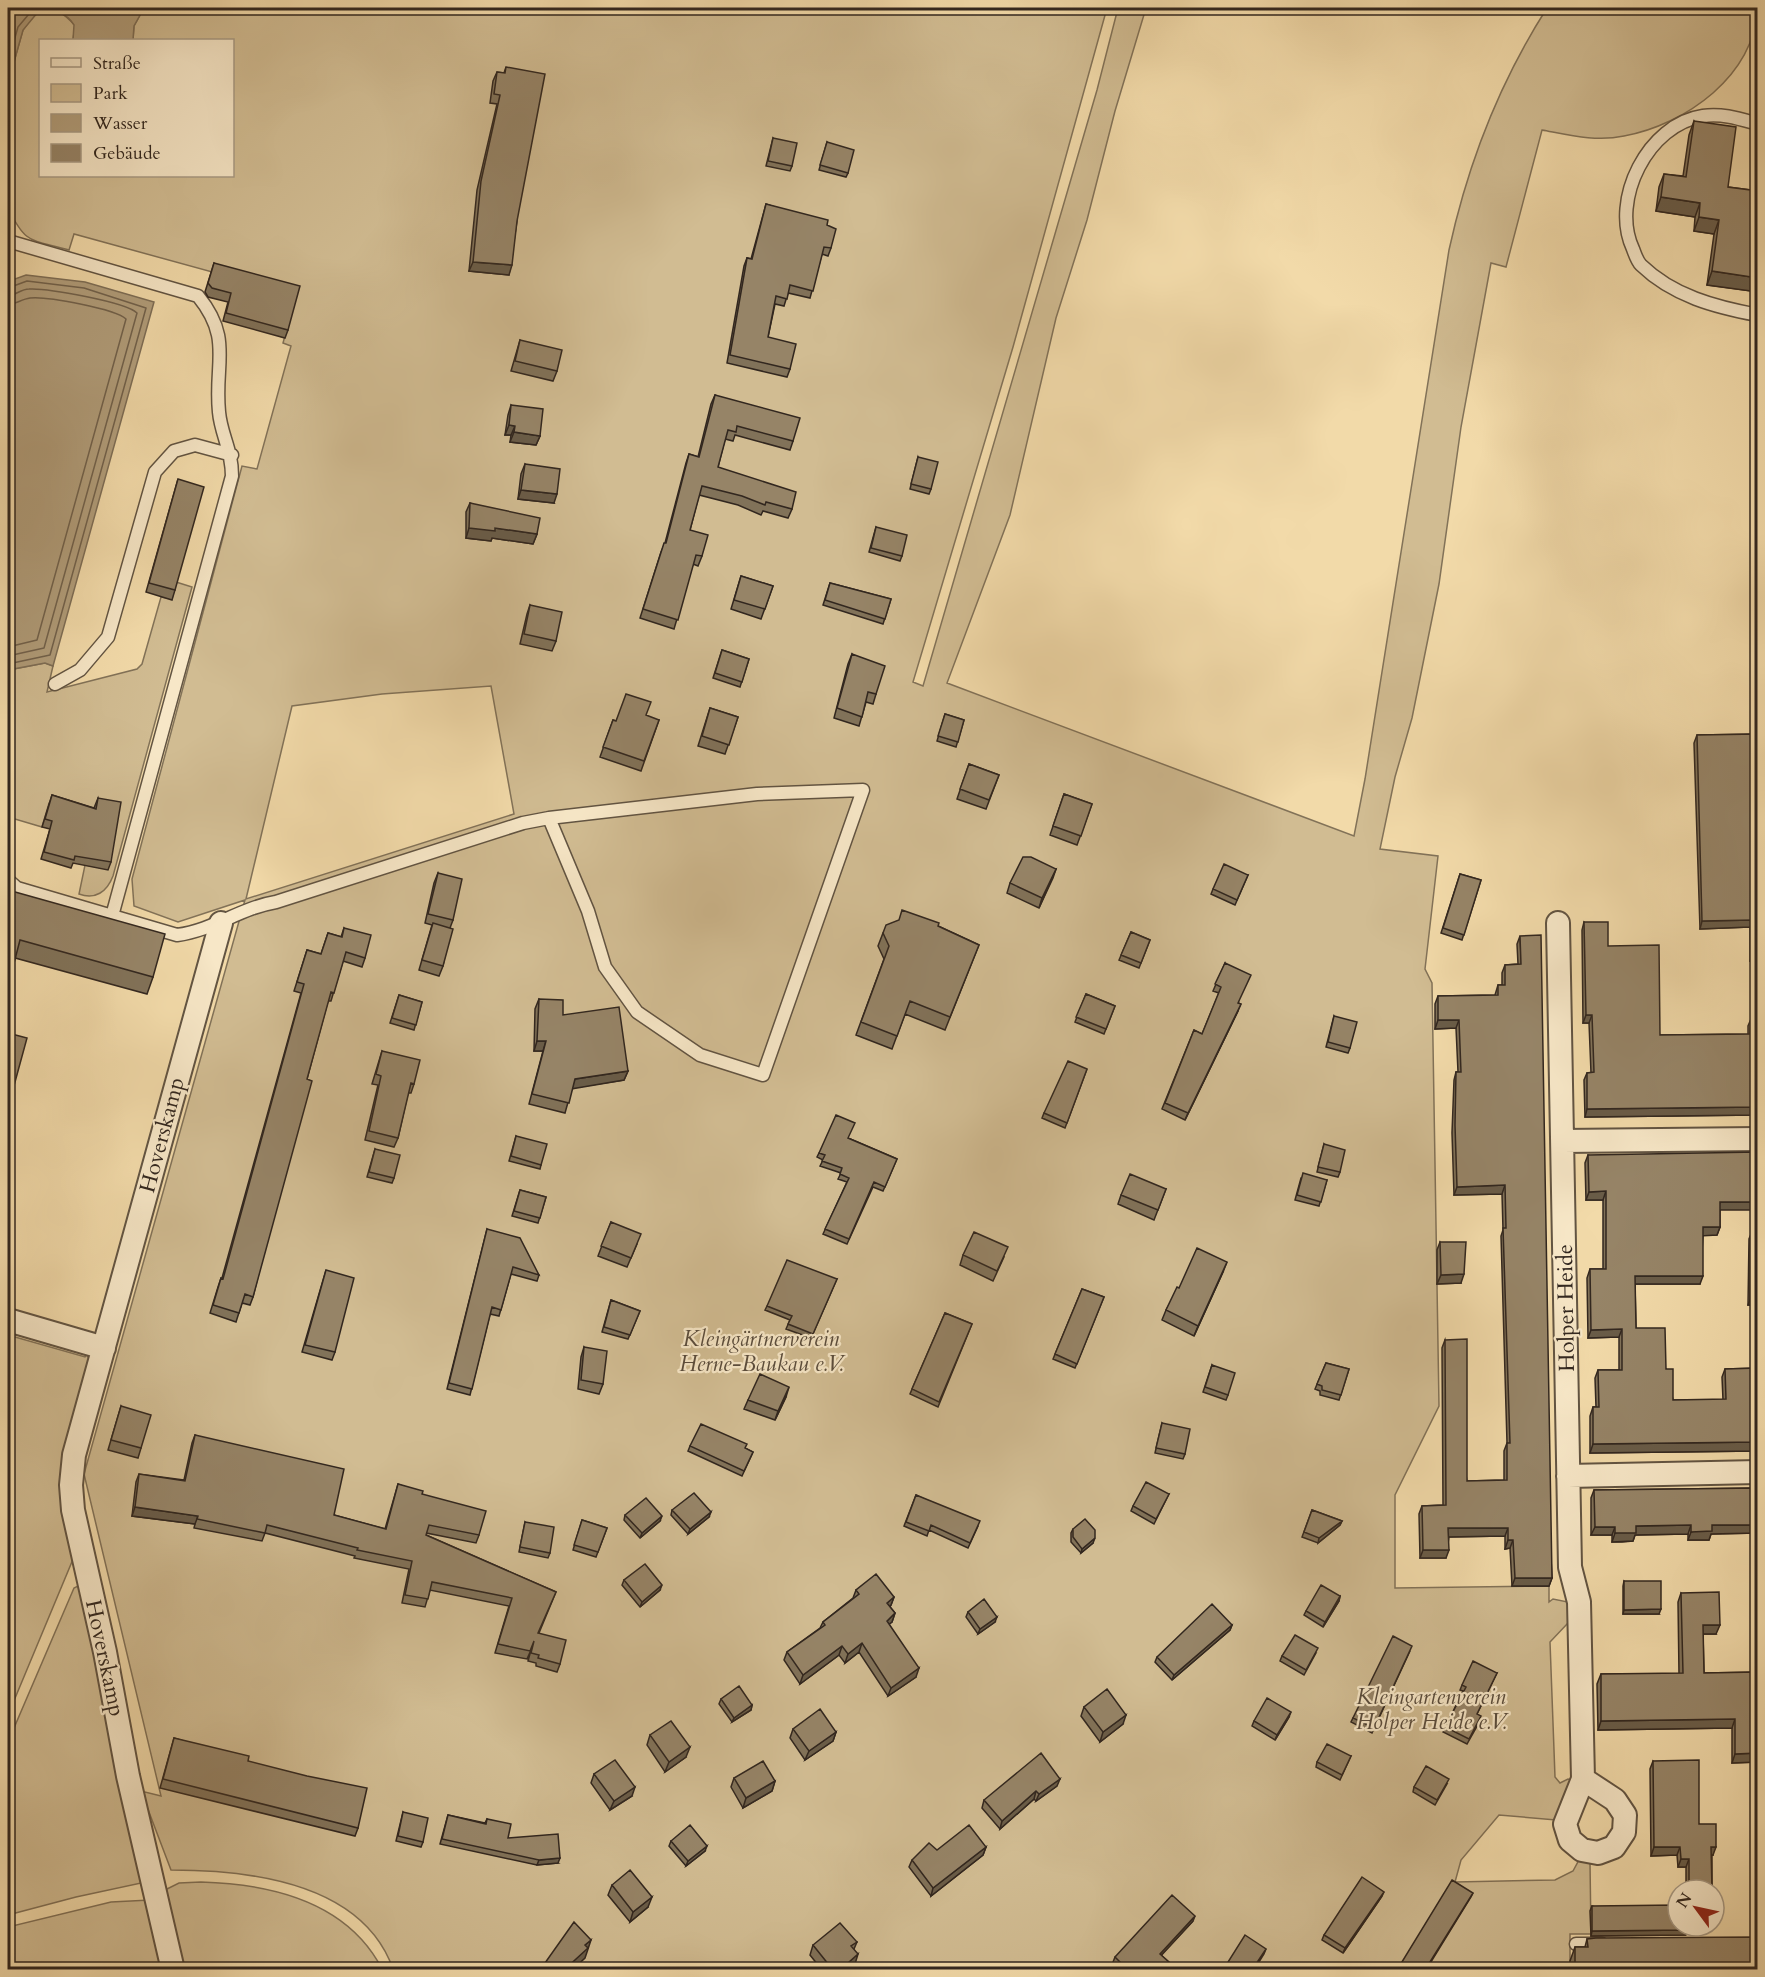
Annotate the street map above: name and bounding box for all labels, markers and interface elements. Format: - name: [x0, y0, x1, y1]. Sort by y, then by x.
- legend: [39, 39, 234, 177]
- text: Straße: [93, 51, 141, 76]
- text: Park: [93, 81, 128, 106]
- text: Wasser: [92, 111, 148, 136]
- text: Gebäude: [93, 141, 161, 166]
- street label: Hoverskamp: [132, 1074, 192, 1196]
- street label: Holper Heide: [1550, 1244, 1582, 1372]
- park label: Kleingärtnerverein Herne-Baukau e.V.: [679, 1324, 846, 1379]
- street label: Hoverskamp: [78, 1597, 132, 1719]
- park label: Kleingartenverein Holper Heide e.V.: [1356, 1682, 1509, 1737]
- north arrow: [1666, 1878, 1726, 1938]
- text: N: [1671, 1888, 1697, 1912]

